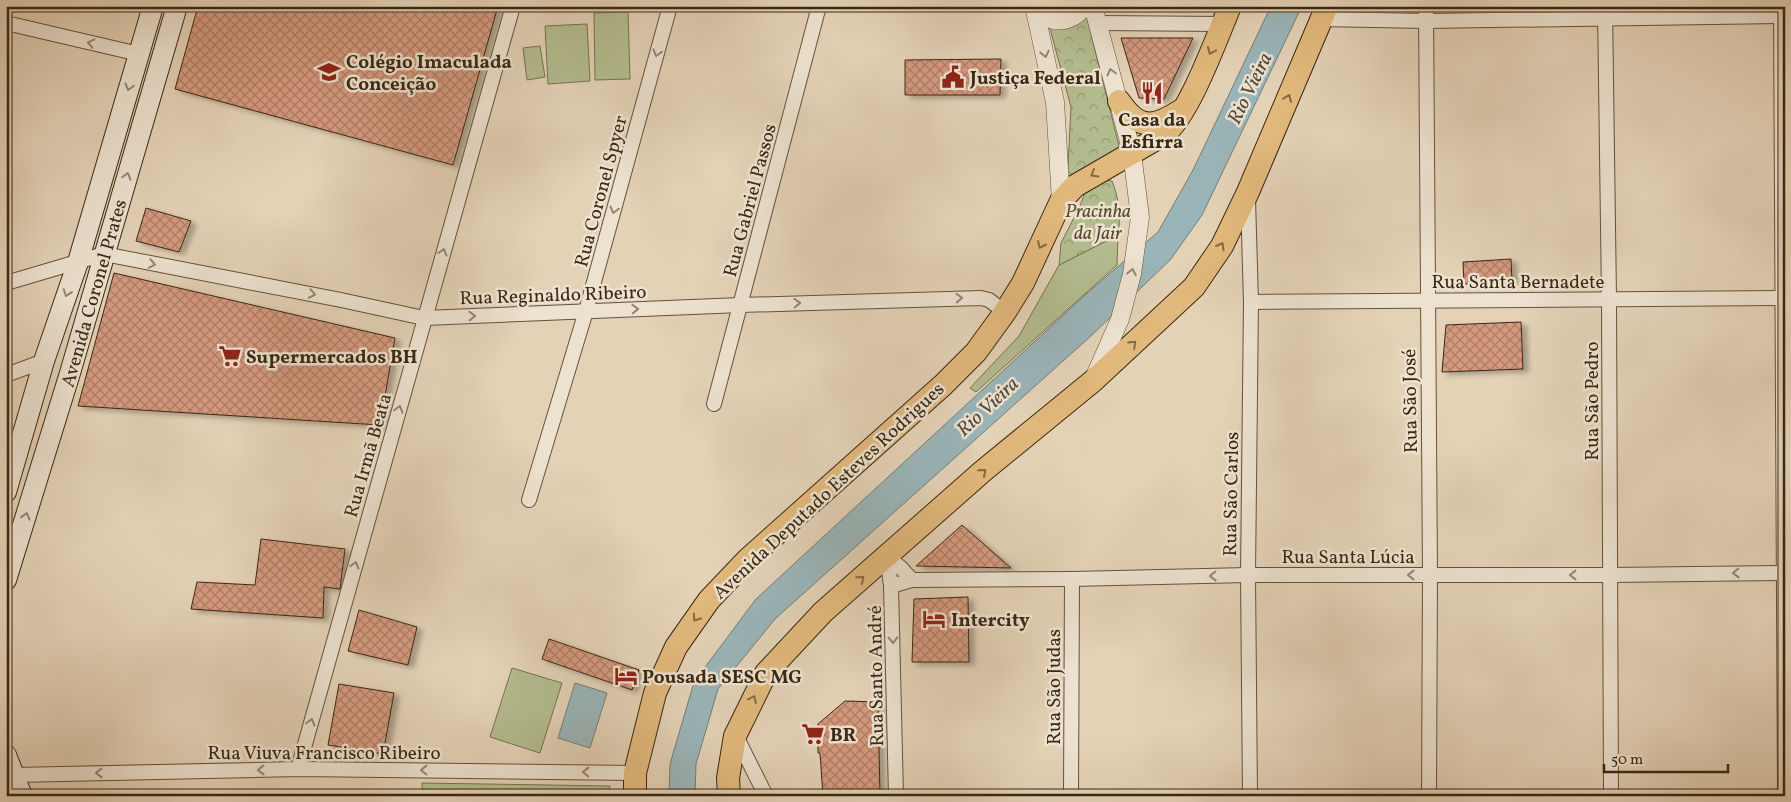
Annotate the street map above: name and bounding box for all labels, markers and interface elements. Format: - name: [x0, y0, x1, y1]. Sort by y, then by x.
- one-way arrow: [87, 38, 96, 49]
- one-way arrow: [1206, 46, 1217, 55]
- water label: Rio Vieira: [1221, 48, 1280, 129]
- one-way arrow: [653, 49, 663, 57]
- one-way arrow: [1039, 49, 1050, 58]
- place label: Colégio Imaculada Conceição: [346, 50, 512, 98]
- school or university icon: Colégio Imaculada Conceição: [316, 59, 342, 85]
- public building icon: Justiça Federal: [940, 64, 966, 90]
- place label: Justiça Federal: [969, 66, 1101, 92]
- one-way arrow: [1106, 68, 1116, 77]
- restaurant icon: Casa da Esfirra: [1139, 80, 1165, 106]
- one-way arrow: [125, 82, 135, 90]
- one-way arrow: [1281, 94, 1292, 103]
- place label: Casa da Esfirra: [1118, 108, 1186, 156]
- street label: Rua Coronel Spyer: [569, 113, 635, 270]
- street label: Rua Gabriel Passos: [718, 121, 784, 280]
- one-way arrow: [1091, 168, 1100, 178]
- one-way arrow: [122, 173, 132, 181]
- street label: Avenida Coronel Prates: [56, 197, 134, 391]
- park label: Pracinha da Jair: [1065, 199, 1131, 247]
- one-way arrow: [609, 205, 620, 214]
- one-way arrow: [1036, 240, 1047, 249]
- one-way arrow: [1214, 243, 1224, 252]
- one-way arrow: [437, 249, 447, 257]
- one-way arrow: [148, 258, 156, 268]
- one-way arrow: [1127, 268, 1137, 277]
- street label: Rua Santa Bernadete: [1431, 270, 1605, 296]
- street label: Rua Reginaldo Ribeiro: [459, 280, 647, 312]
- one-way arrow: [63, 288, 73, 296]
- one-way arrow: [307, 288, 316, 299]
- one-way arrow: [956, 293, 964, 304]
- one-way arrow: [793, 298, 801, 309]
- one-way arrow: [631, 304, 639, 315]
- one-way arrow: [468, 310, 476, 321]
- one-way arrow: [1127, 341, 1136, 350]
- street label: Rua São Pedro: [1580, 341, 1606, 461]
- supermarket icon: Supermercados BH: [217, 343, 243, 369]
- place label: Supermercados BH: [246, 345, 418, 371]
- street label: Rua São José: [1397, 349, 1425, 453]
- water label: Rio Vieira: [951, 371, 1026, 444]
- street label: Avenida Deputado Esteves Rodrigues: [708, 377, 951, 606]
- street label: Rua Irmã Beata: [339, 390, 399, 521]
- one-way arrow: [393, 405, 403, 413]
- street label: Rua São Carlos: [1218, 432, 1246, 557]
- one-way arrow: [977, 469, 986, 478]
- one-way arrow: [20, 513, 30, 521]
- street label: Rua Santa Lúcia: [1281, 545, 1415, 571]
- one-way arrow: [349, 561, 360, 570]
- one-way arrow: [1731, 568, 1739, 579]
- one-way arrow: [1209, 570, 1217, 581]
- one-way arrow: [1406, 570, 1414, 580]
- one-way arrow: [1569, 570, 1576, 580]
- one-way arrow: [855, 576, 864, 585]
- street label: Rua Santo André: [863, 605, 891, 747]
- hotel icon: Intercity: [921, 606, 947, 632]
- place label: Intercity: [951, 608, 1030, 634]
- one-way arrow: [693, 612, 702, 622]
- street label: Rua São Judas: [1042, 629, 1068, 745]
- one-way arrow: [887, 636, 898, 644]
- hotel icon: Pousada SESC MG: [613, 663, 639, 689]
- place label: Pousada SESC MG: [642, 665, 802, 691]
- one-way arrow: [747, 695, 757, 704]
- one-way arrow: [306, 718, 316, 726]
- supermarket icon: BR: [800, 721, 826, 747]
- place label: BR: [830, 723, 856, 749]
- street label: Rua Viuva Francisco Ribeiro: [207, 741, 441, 767]
- scale bar: [1604, 742, 1727, 774]
- text: 50 m: [1611, 750, 1643, 771]
- one-way arrow: [257, 764, 265, 775]
- one-way arrow: [419, 765, 427, 775]
- one-way arrow: [582, 767, 590, 777]
- one-way arrow: [94, 768, 102, 778]

